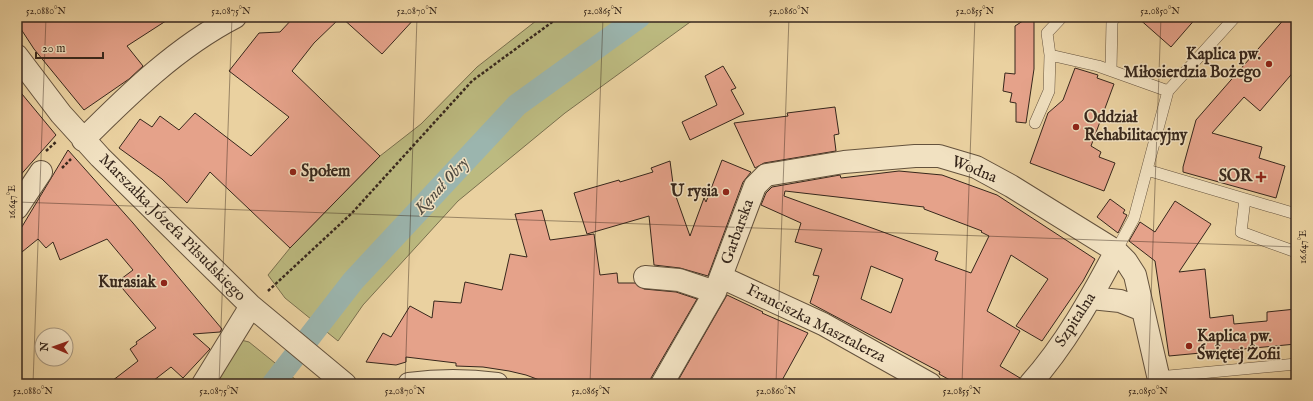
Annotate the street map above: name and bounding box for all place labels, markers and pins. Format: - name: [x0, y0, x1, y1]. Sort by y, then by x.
- place label: Kaplica pw. Miłosierdzia Bożego: [1124, 45, 1261, 83]
- marker: Kaplica pw. Miłosierdzia Bożego: [1264, 59, 1274, 69]
- place label: Oddział Rehabilitacyjny: [1084, 108, 1189, 146]
- marker: Oddział Rehabilitacyjny: [1071, 122, 1081, 132]
- place label: Społem: [301, 162, 351, 182]
- marker: Społem: [288, 167, 298, 177]
- place label: SOR: [1219, 167, 1253, 187]
- marker: SOR: [1255, 171, 1267, 183]
- place label: U rysia: [669, 182, 719, 202]
- marker: U rysia: [721, 187, 731, 197]
- place label: Kurasiak: [98, 273, 156, 293]
- marker: Kurasiak: [159, 278, 169, 288]
- place label: Kaplica pw. Świętej Zofii: [1197, 327, 1281, 365]
- marker: Kaplica pw. Świętej Zofii: [1184, 341, 1194, 351]

